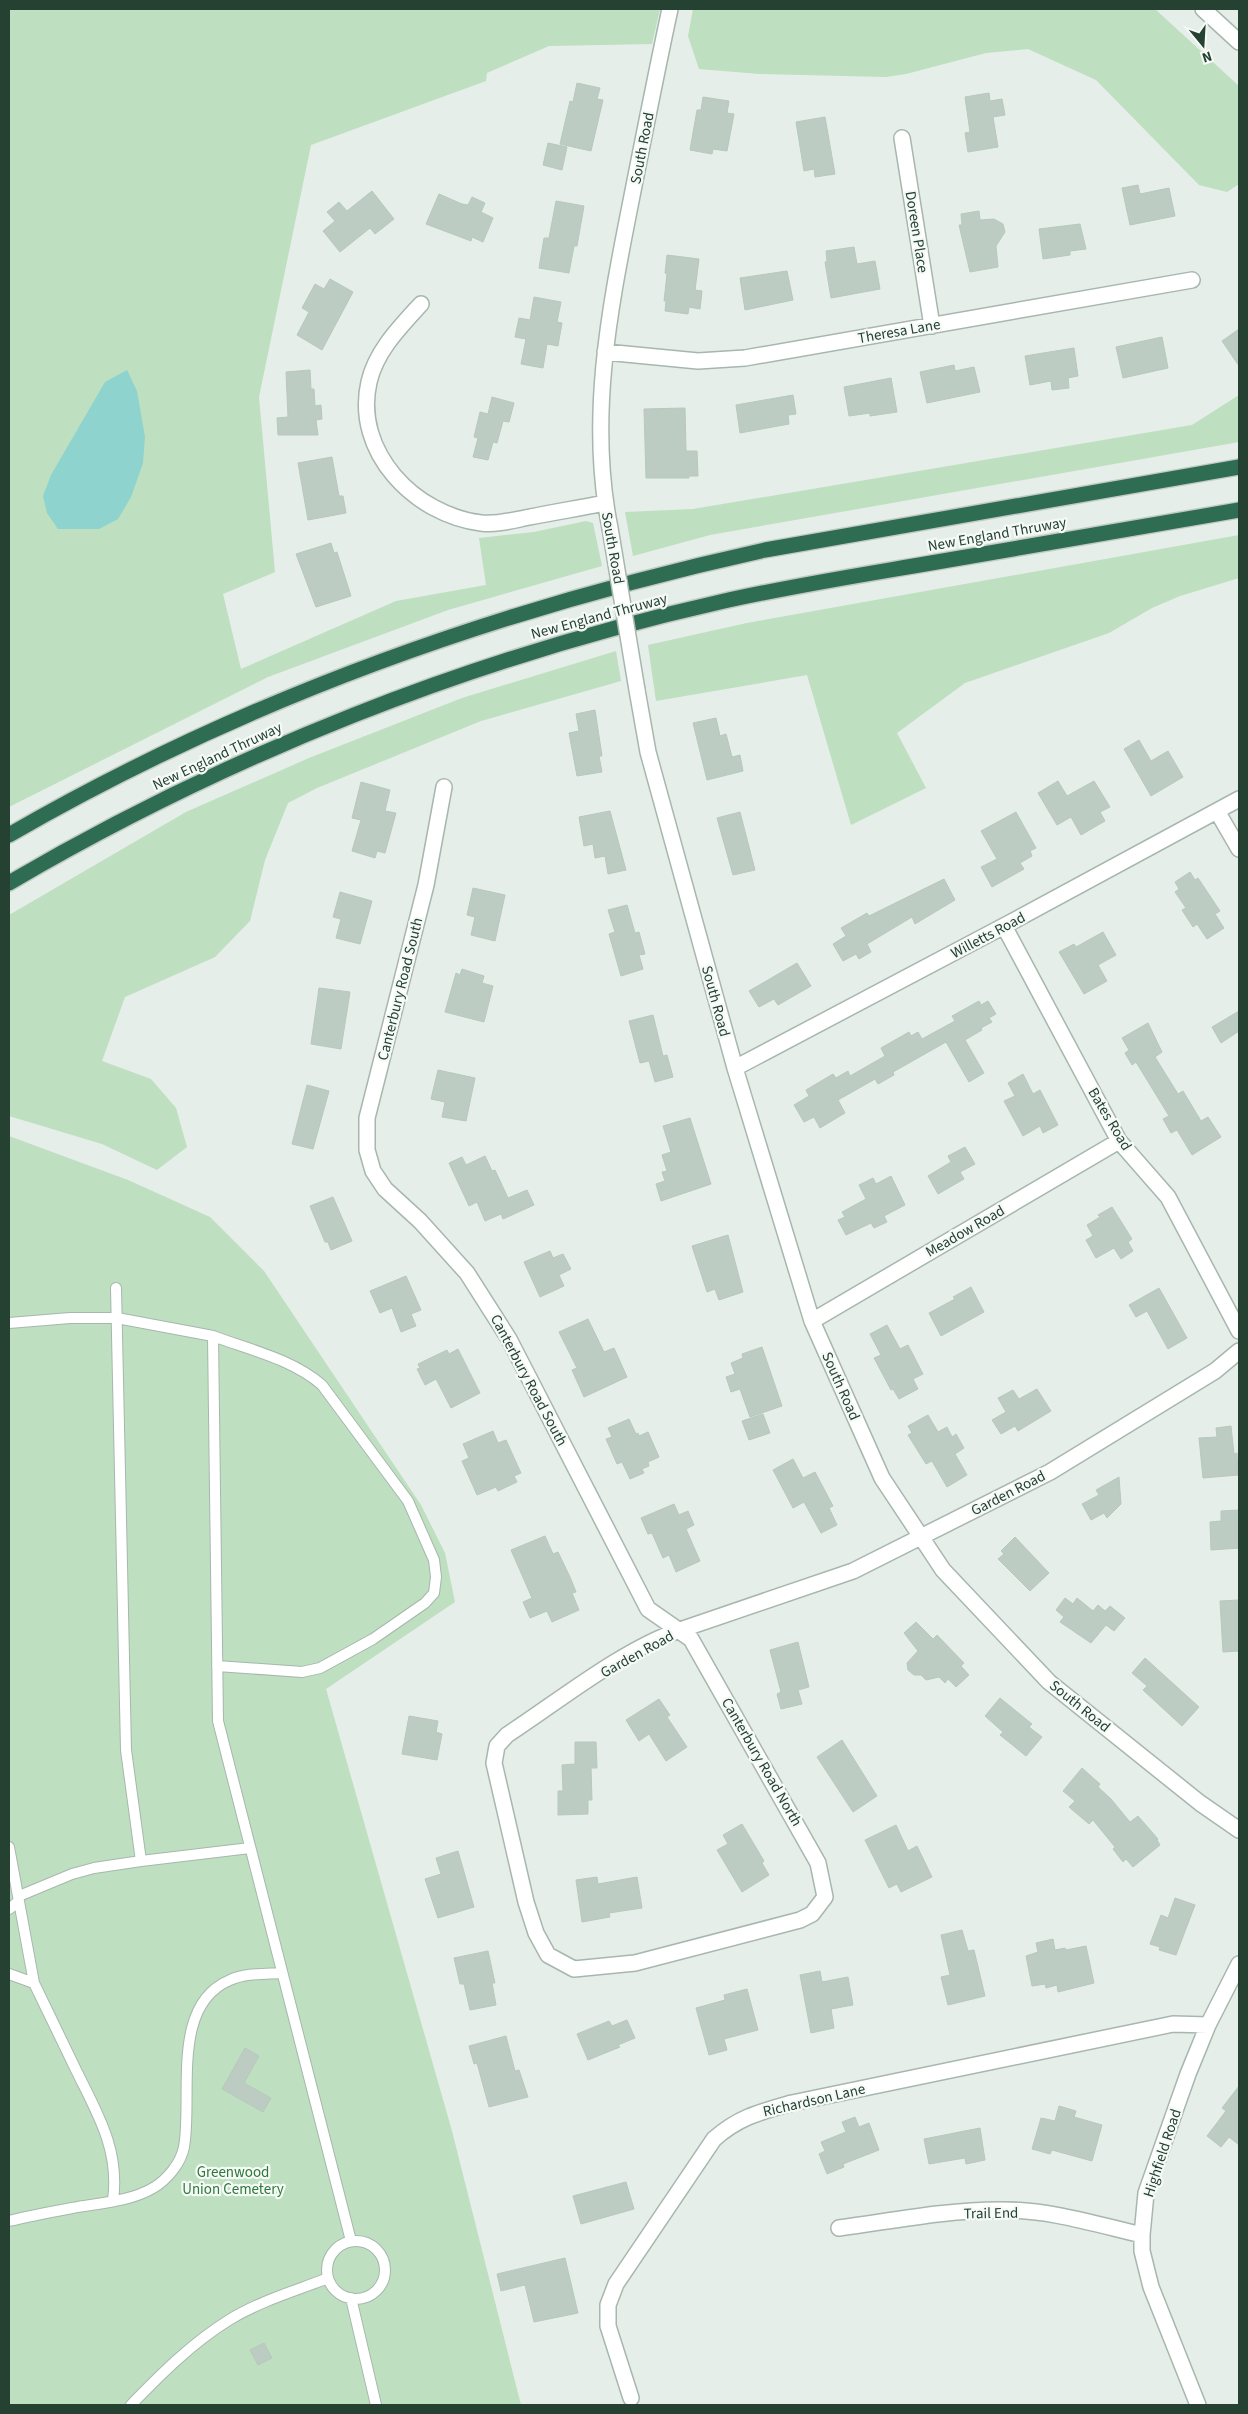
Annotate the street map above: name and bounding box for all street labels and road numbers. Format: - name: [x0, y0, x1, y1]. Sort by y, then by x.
- street label: South Road: [625, 110, 660, 186]
- street label: Doreen Place: [900, 190, 933, 274]
- street label: Theresa Lane: [856, 314, 942, 349]
- street label: South Road: [596, 510, 629, 586]
- street label: New England Thruway: [926, 512, 1068, 557]
- street label: New England Thruway: [529, 588, 670, 645]
- street label: New England Thruway: [149, 717, 285, 796]
- street label: Willetts Road: [947, 907, 1029, 964]
- street label: Canterbury Road South: [373, 915, 428, 1063]
- street label: South Road: [696, 963, 735, 1039]
- street label: Bates Road: [1083, 1084, 1137, 1155]
- street label: Meadow Road: [922, 1200, 1009, 1263]
- street label: Canterbury Road South: [485, 1311, 572, 1450]
- street label: South Road: [816, 1349, 865, 1424]
- street label: Garden Road: [967, 1466, 1049, 1521]
- street label: Garden Road: [597, 1626, 678, 1683]
- street label: South Road: [1045, 1675, 1115, 1737]
- street label: Canterbury Road North: [716, 1694, 807, 1830]
- street label: Richardson Lane: [761, 2079, 867, 2122]
- street label: Highfield Road: [1138, 2106, 1187, 2200]
- street label: Trail End: [963, 2203, 1019, 2224]

